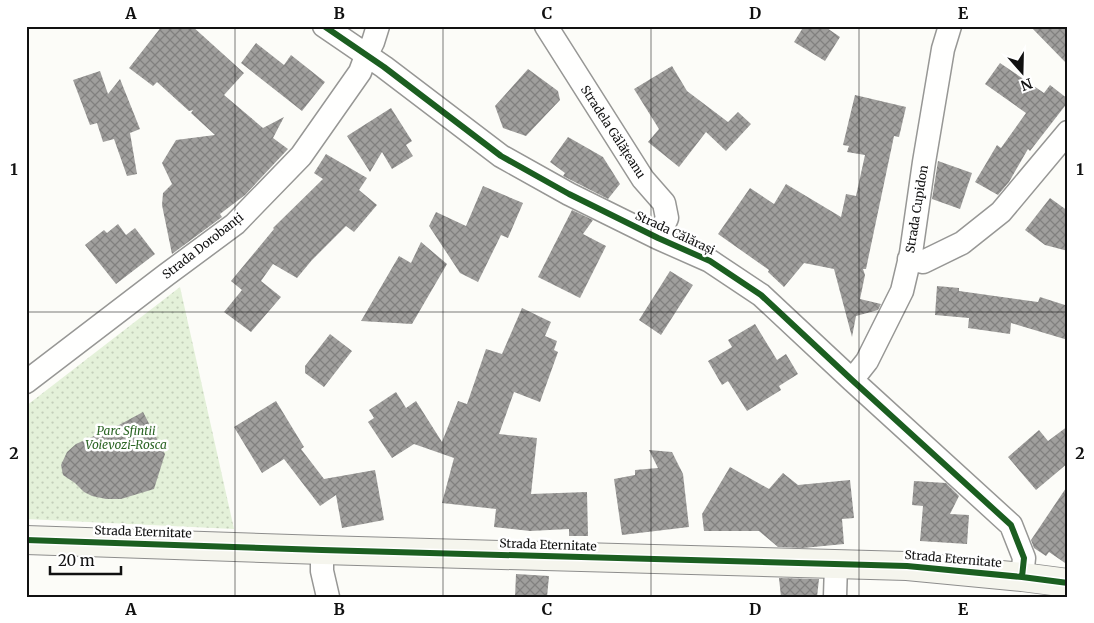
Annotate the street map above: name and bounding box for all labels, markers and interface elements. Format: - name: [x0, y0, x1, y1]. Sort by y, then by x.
- text: A: [124, 3, 137, 23]
- text: B: [333, 3, 345, 23]
- text: C: [542, 3, 552, 23]
- text: D: [749, 3, 761, 23]
- text: E: [958, 3, 969, 23]
- north arrow: [996, 48, 1046, 98]
- text: N: [1018, 74, 1035, 95]
- street label: Stradela Gălățeanu: [577, 82, 649, 182]
- text: 1: [10, 159, 18, 179]
- text: 1: [1076, 159, 1084, 179]
- street label: Strada Cupidon: [902, 164, 931, 254]
- street label: Strada Călărași: [633, 208, 718, 259]
- street label: Strada Dorobanți: [159, 209, 247, 283]
- park label: Parc Sfintii Voievozi-Rosca: [85, 423, 167, 452]
- text: 2: [9, 443, 19, 463]
- text: 2: [1075, 443, 1085, 463]
- street label: Strada Eternitate: [94, 522, 192, 541]
- street label: Strada Eternitate: [499, 535, 597, 554]
- scale bar: [50, 543, 121, 575]
- street label: Strada Eternitate: [904, 547, 1002, 570]
- text: 20 m: [58, 551, 95, 570]
- text: A: [124, 599, 137, 619]
- text: B: [333, 599, 345, 619]
- text: C: [542, 599, 552, 619]
- text: D: [749, 599, 761, 619]
- text: E: [958, 599, 969, 619]

